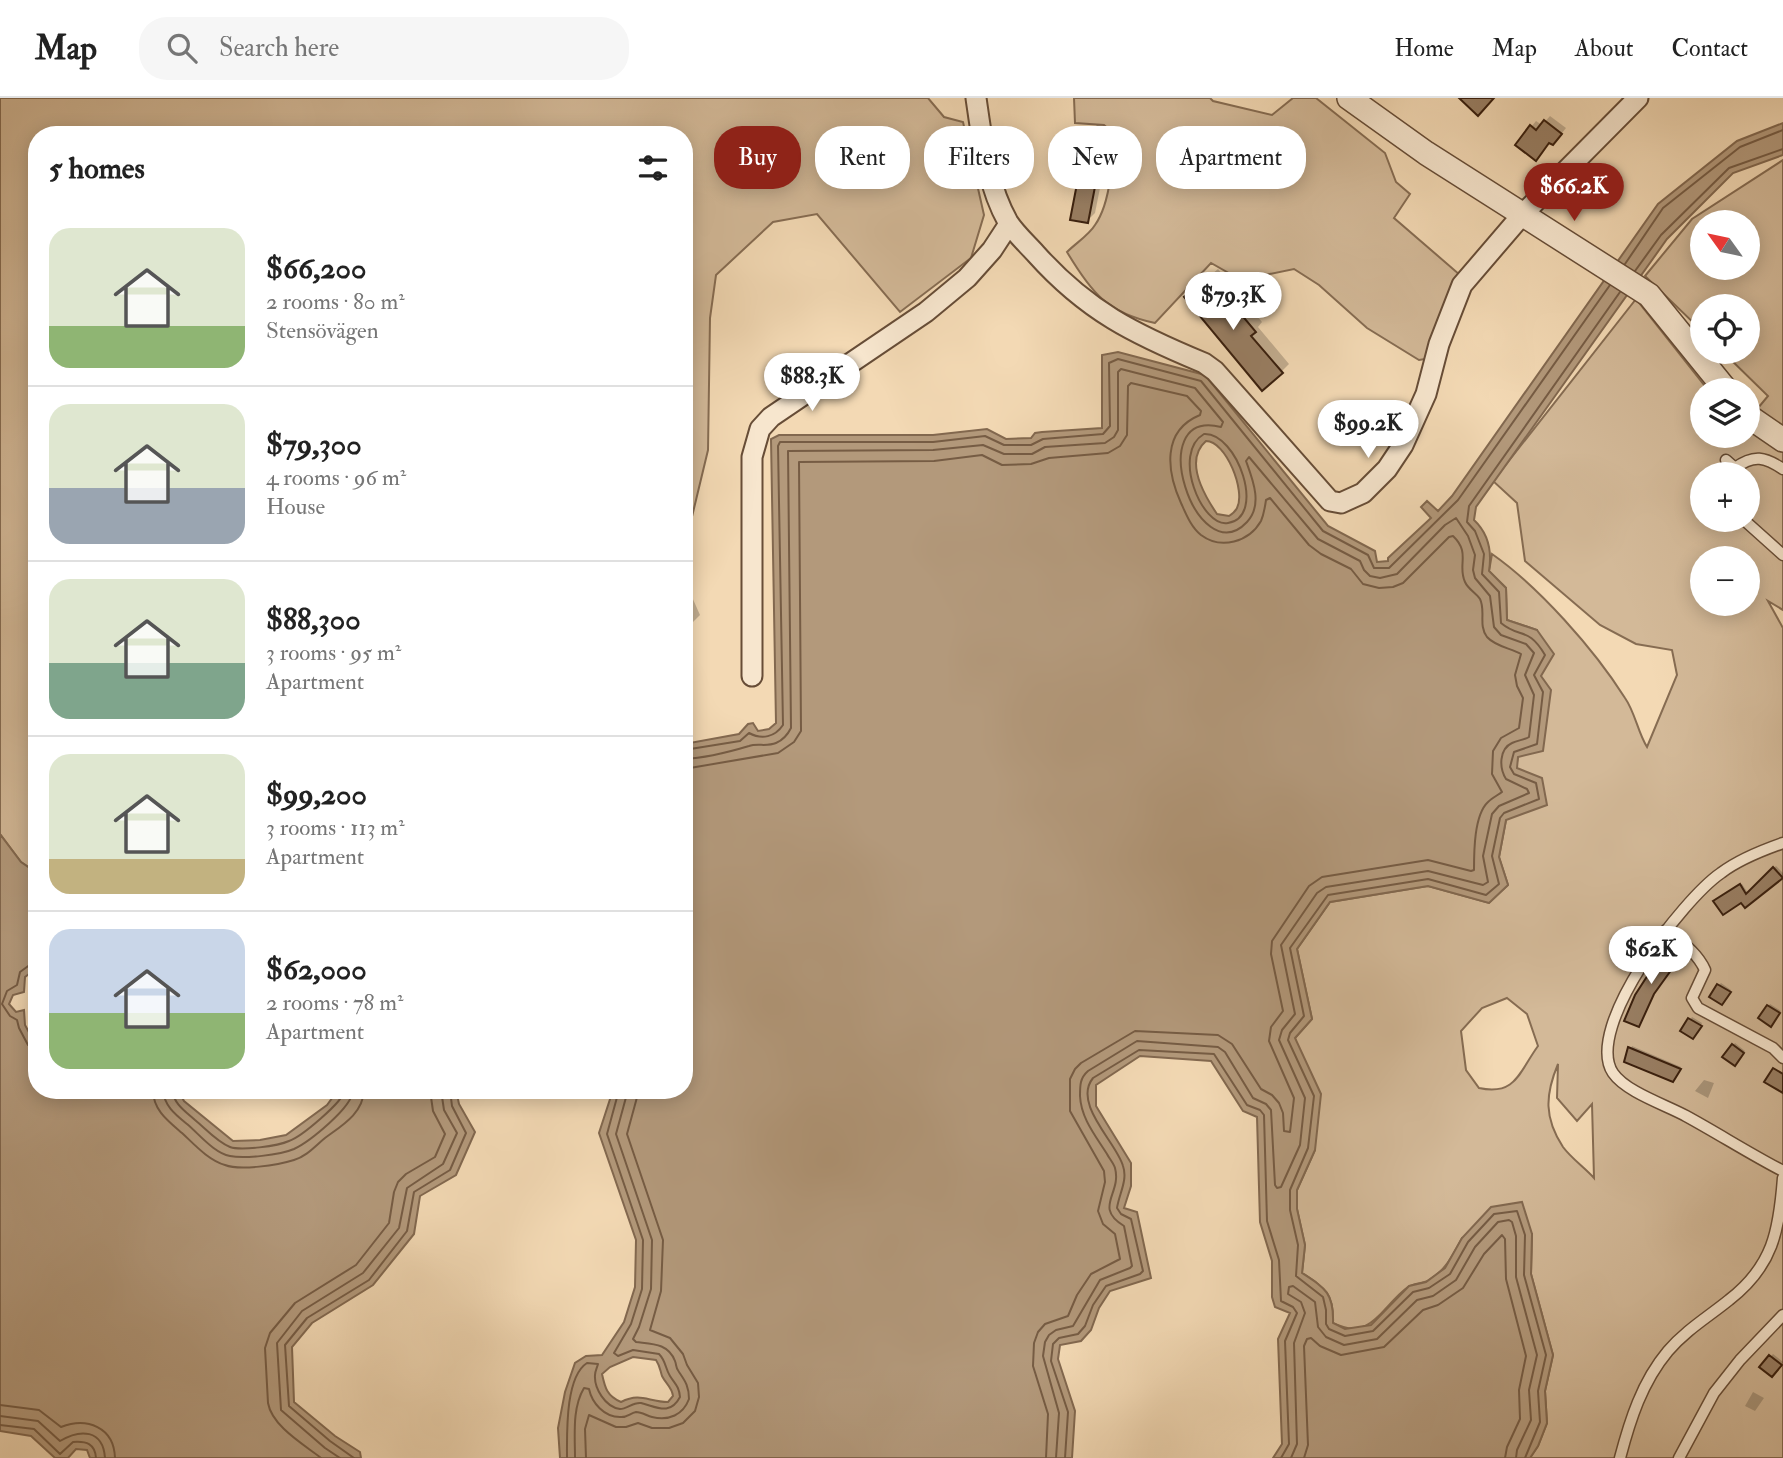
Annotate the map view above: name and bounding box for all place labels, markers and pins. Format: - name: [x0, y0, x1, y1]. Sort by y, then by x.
- pin: $66.2K: [1517, 164, 1631, 223]
- pin: $79.3K: [1176, 272, 1290, 332]
- pin: $88.3K: [755, 354, 869, 413]
- pin: $99.2K: [1311, 400, 1425, 460]
- pin: $62K: [1610, 926, 1692, 986]

